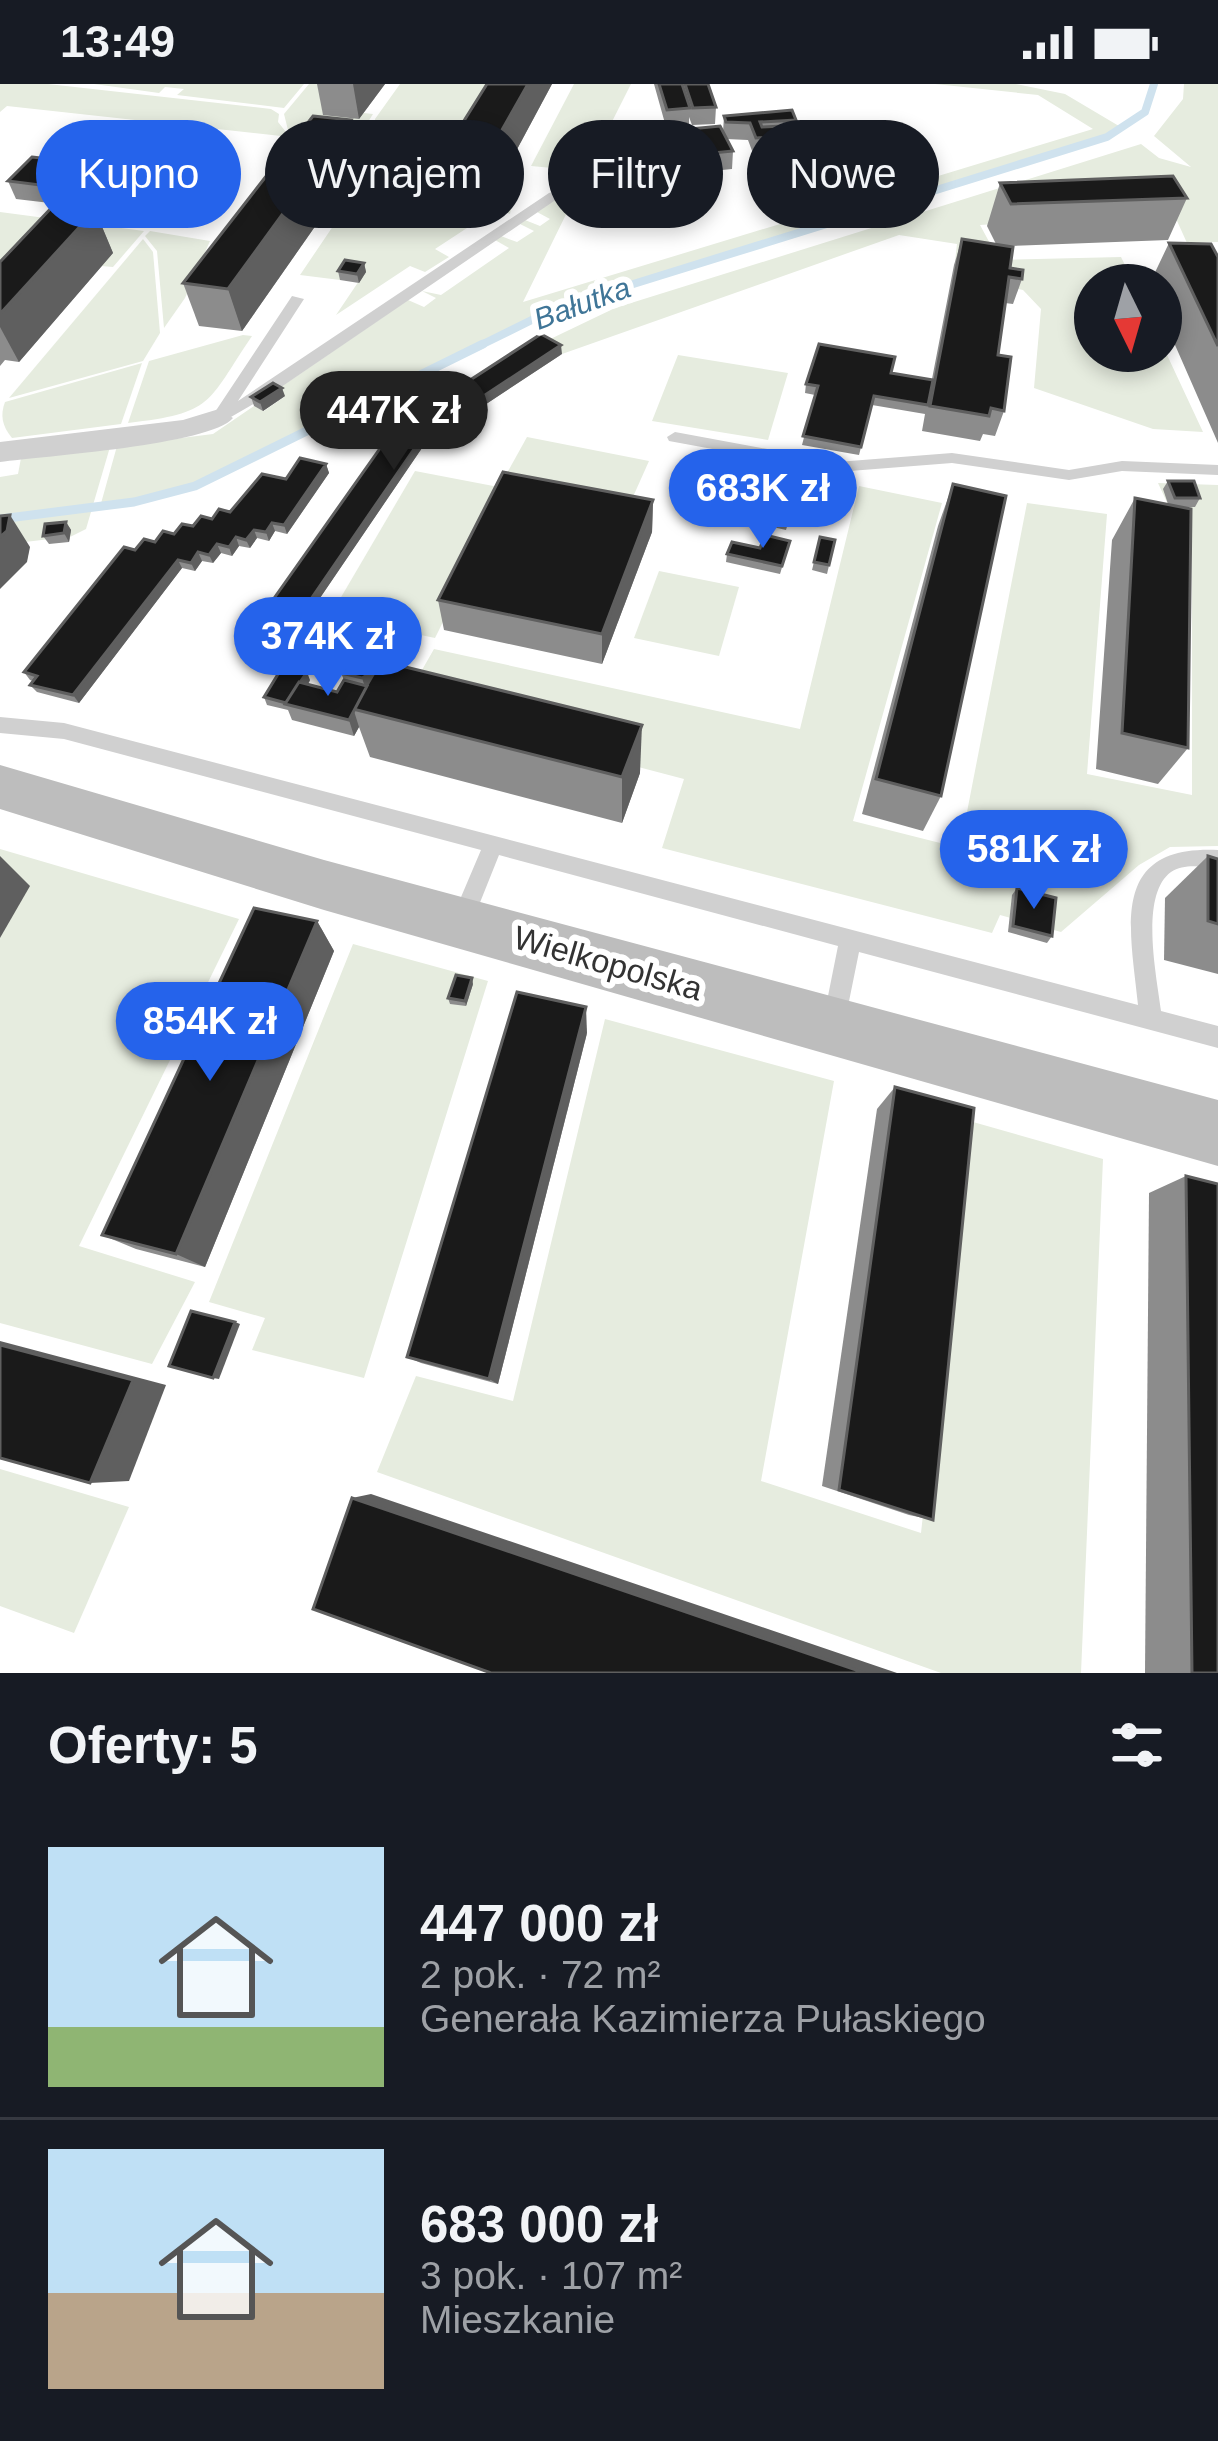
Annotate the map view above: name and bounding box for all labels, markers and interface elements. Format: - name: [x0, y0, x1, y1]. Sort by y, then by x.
- text: 13:49: [60, 16, 175, 67]
- chip: Kupno: [36, 120, 241, 228]
- chip: Wynajem: [265, 120, 524, 228]
- chip: Filtry: [548, 120, 723, 228]
- chip: Nowe: [747, 120, 939, 228]
- north arrow: [1074, 264, 1182, 372]
- map controls: [1074, 264, 1182, 372]
- water label: Bałutka: [529, 270, 635, 336]
- pin: 447K zł: [283, 371, 505, 473]
- text: 447K zł: [327, 388, 461, 431]
- pin: 683K zł: [652, 449, 874, 551]
- text: 683K zł: [696, 466, 830, 509]
- pin: 374K zł: [217, 597, 439, 699]
- text: 374K zł: [261, 614, 395, 657]
- pin: 581K zł: [923, 810, 1145, 912]
- text: 581K zł: [967, 827, 1101, 870]
- street label: Wielkopolska: [509, 918, 707, 1008]
- pin: 854K zł: [99, 982, 321, 1084]
- text: 854K zł: [143, 999, 277, 1042]
- icon: filters: [1104, 1712, 1170, 1778]
- text: Oferty: 5: [48, 1717, 258, 1774]
- icon: home: [144, 1895, 288, 2039]
- text: 447 000 zł: [420, 1895, 658, 1952]
- text: 2 pok. · 72 m²: [420, 1953, 661, 1996]
- text: Generała Kazimierza Pułaskiego: [420, 1997, 986, 2040]
- text: 683 000 zł: [420, 2196, 658, 2253]
- icon: home: [144, 2197, 288, 2341]
- text: 3 pok. · 107 m²: [420, 2254, 682, 2297]
- text: Mieszkanie: [420, 2298, 615, 2341]

